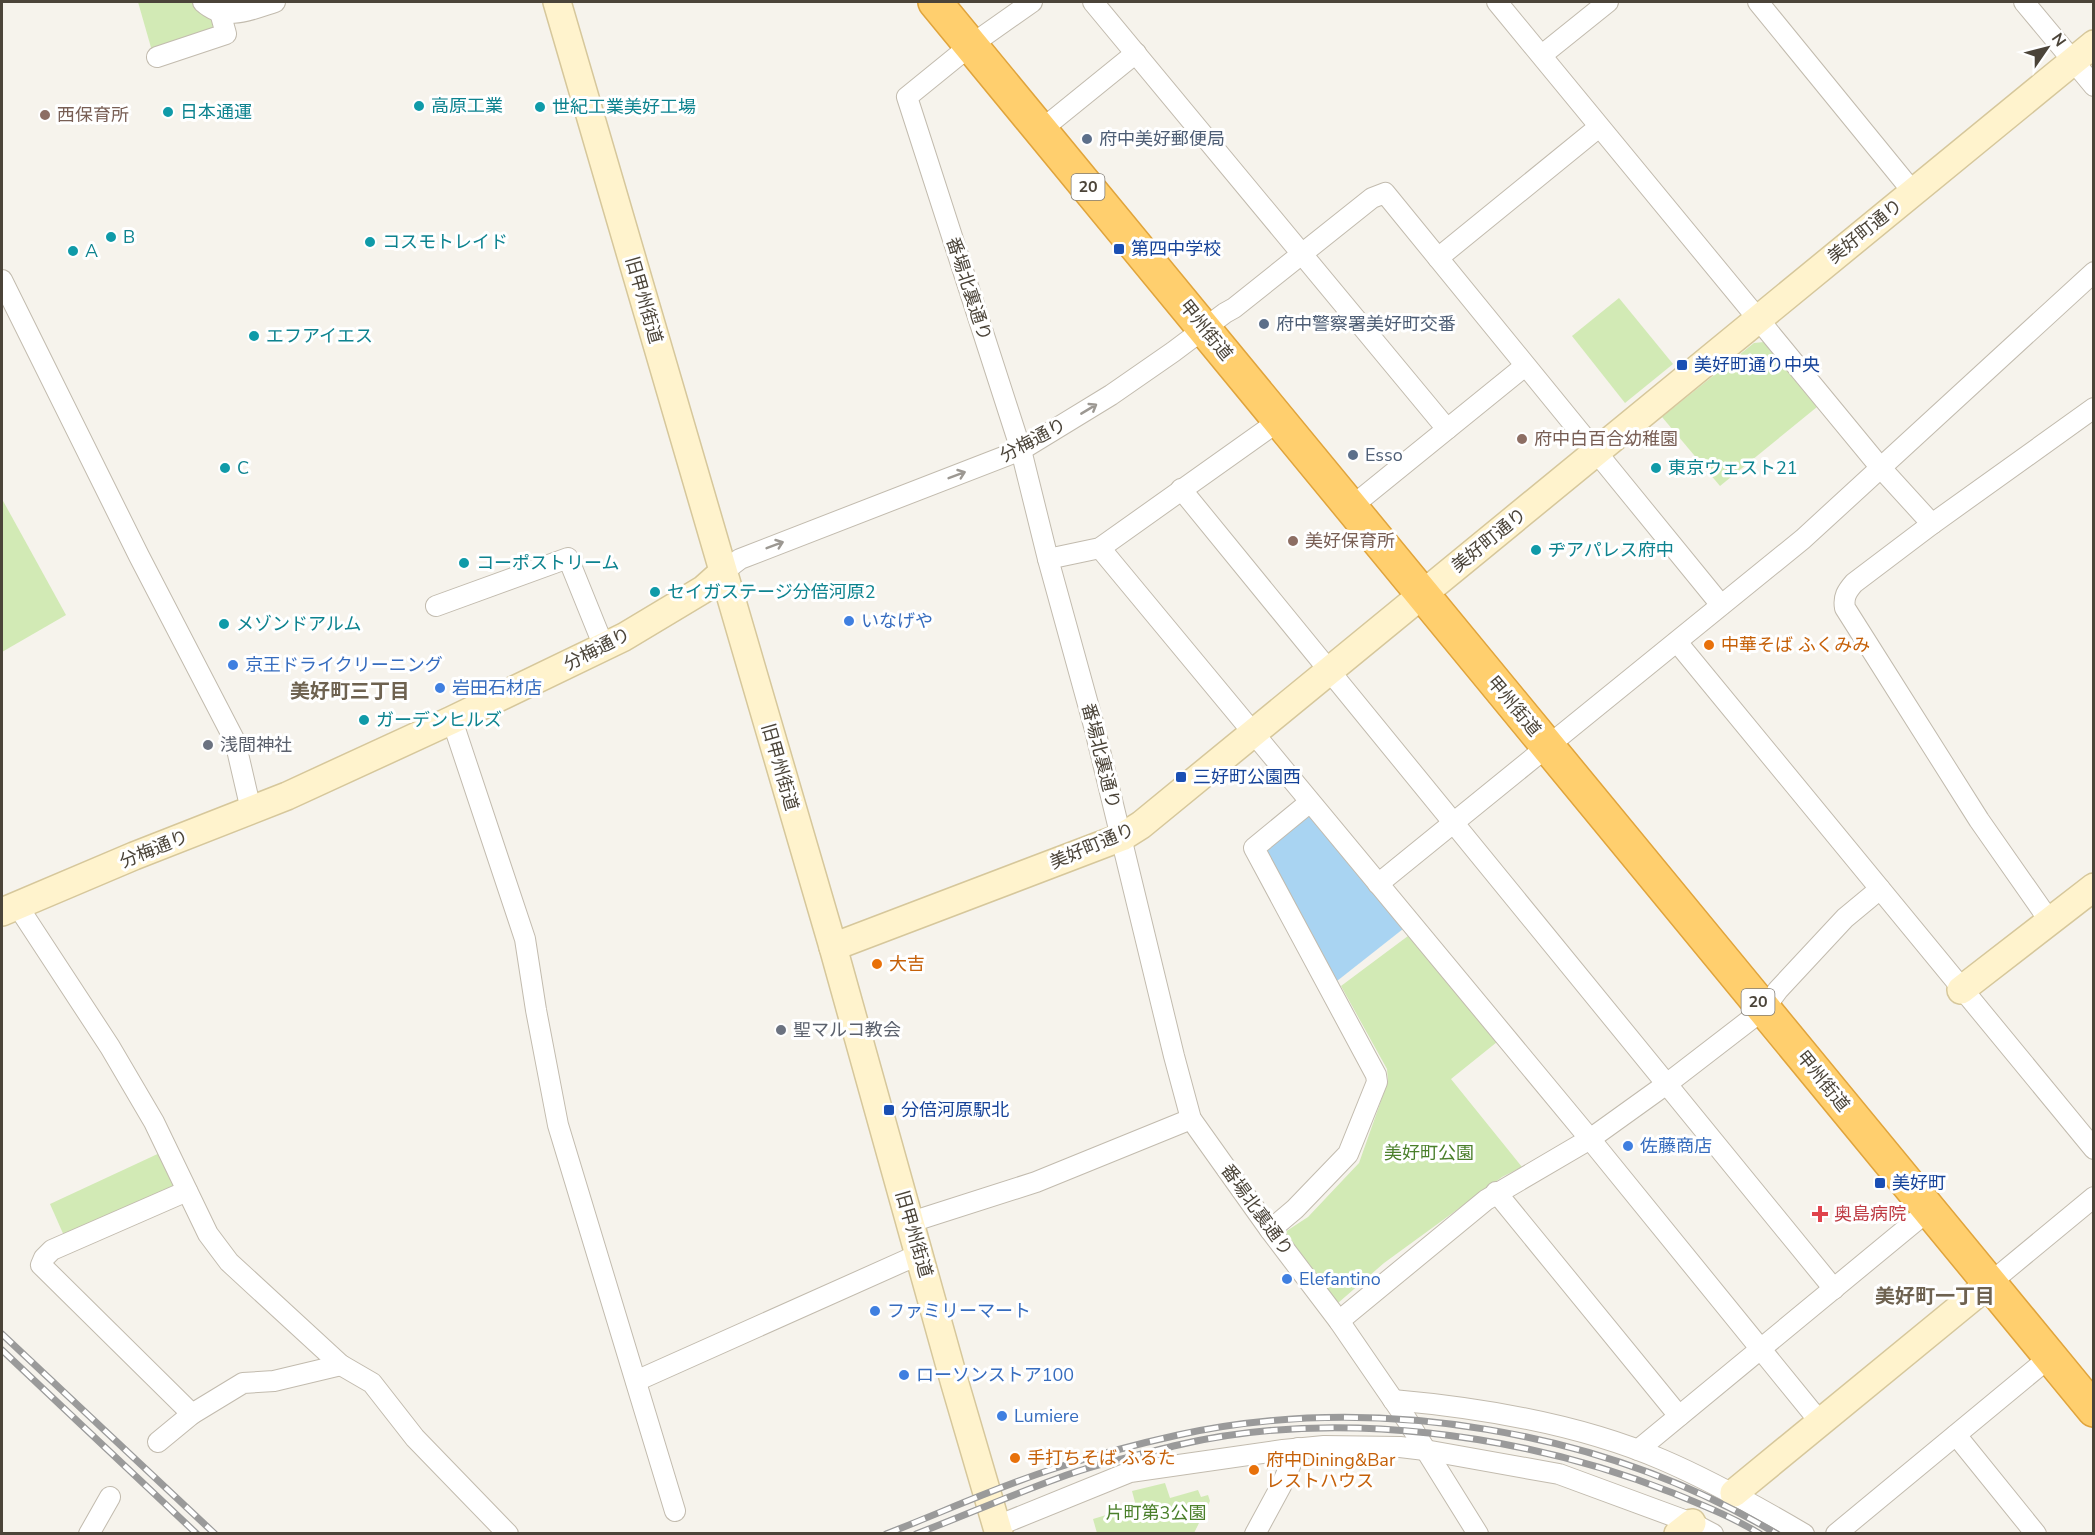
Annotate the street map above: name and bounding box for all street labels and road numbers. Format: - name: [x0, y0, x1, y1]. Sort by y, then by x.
- road number: 20: [1072, 174, 1104, 200]
- street label: 美好町通り: [1822, 193, 1908, 269]
- street label: 番場北裏通り: [941, 234, 997, 344]
- street label: 旧甲州街道: [620, 253, 668, 347]
- street label: 甲州街道: [1174, 294, 1238, 366]
- street label: 分梅通り: [996, 413, 1070, 467]
- street label: 美好町通り: [1446, 502, 1532, 578]
- street label: 分梅通り: [559, 622, 635, 676]
- street label: 甲州街道: [1482, 671, 1546, 741]
- street label: 番場北裏通り: [1076, 701, 1126, 811]
- street label: 旧甲州街道: [756, 720, 804, 814]
- street label: 美好町通り: [1046, 817, 1138, 875]
- street label: 分梅通り: [116, 824, 192, 874]
- road number: 20: [1742, 989, 1774, 1015]
- street label: 甲州街道: [1791, 1045, 1855, 1117]
- street label: 番場北裏通り: [1216, 1159, 1298, 1261]
- street label: 旧甲州街道: [890, 1187, 938, 1281]

